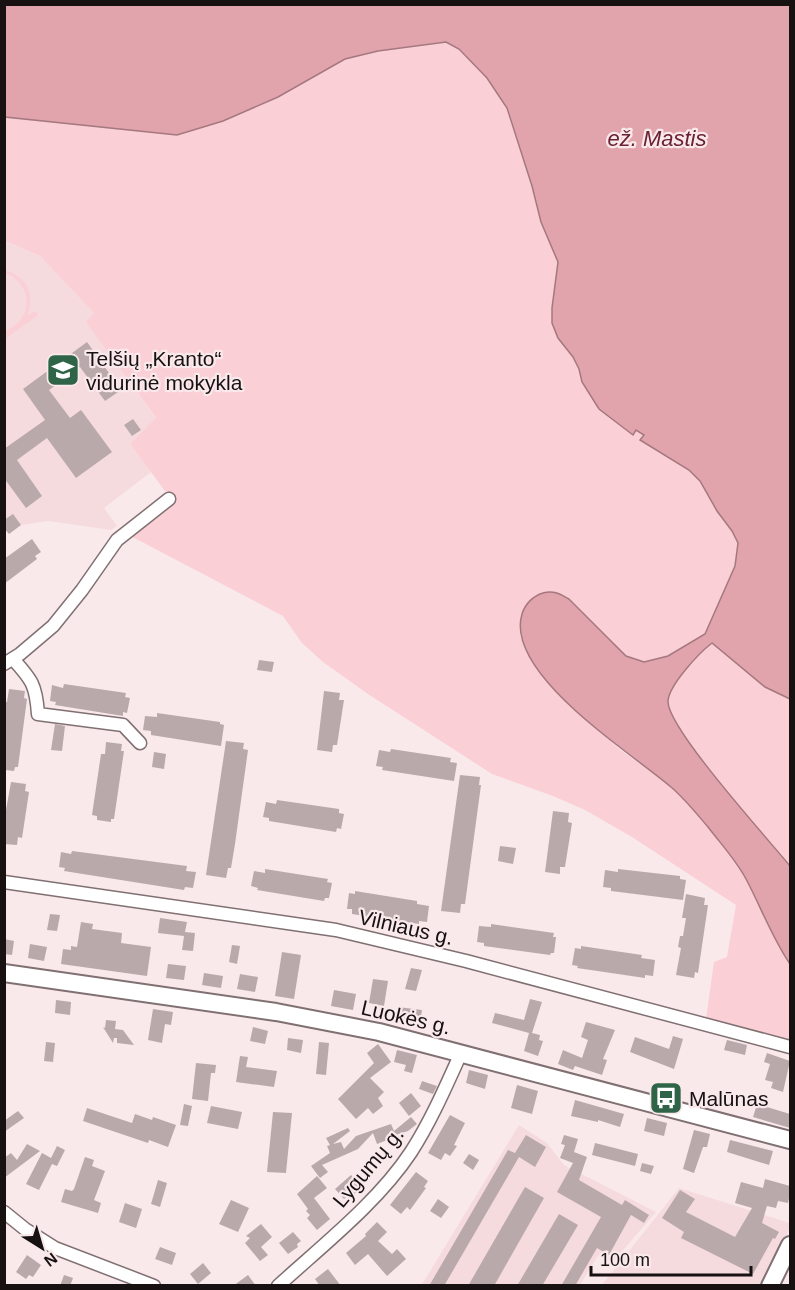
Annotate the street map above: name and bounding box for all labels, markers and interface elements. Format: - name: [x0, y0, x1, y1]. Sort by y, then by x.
- water label: ež. Mastis: [607, 126, 707, 151]
- place label: Telšių „Kranto“ vidurinė mokykla: [86, 347, 243, 394]
- school or university icon: Telšių „Kranto“ vidurinė mokykla: [45, 352, 81, 388]
- street label: Vilniaus g.: [356, 905, 456, 949]
- street label: Luokės g.: [359, 996, 453, 1038]
- bus stop icon: Malūnas: [648, 1080, 684, 1116]
- place label: Malūnas: [689, 1087, 768, 1110]
- street label: Lygumų g.: [328, 1122, 408, 1212]
- north arrow: [12, 1218, 72, 1278]
- scale bar: [591, 1239, 752, 1277]
- text: N: [41, 1249, 60, 1270]
- text: 100 m: [600, 1250, 650, 1270]

